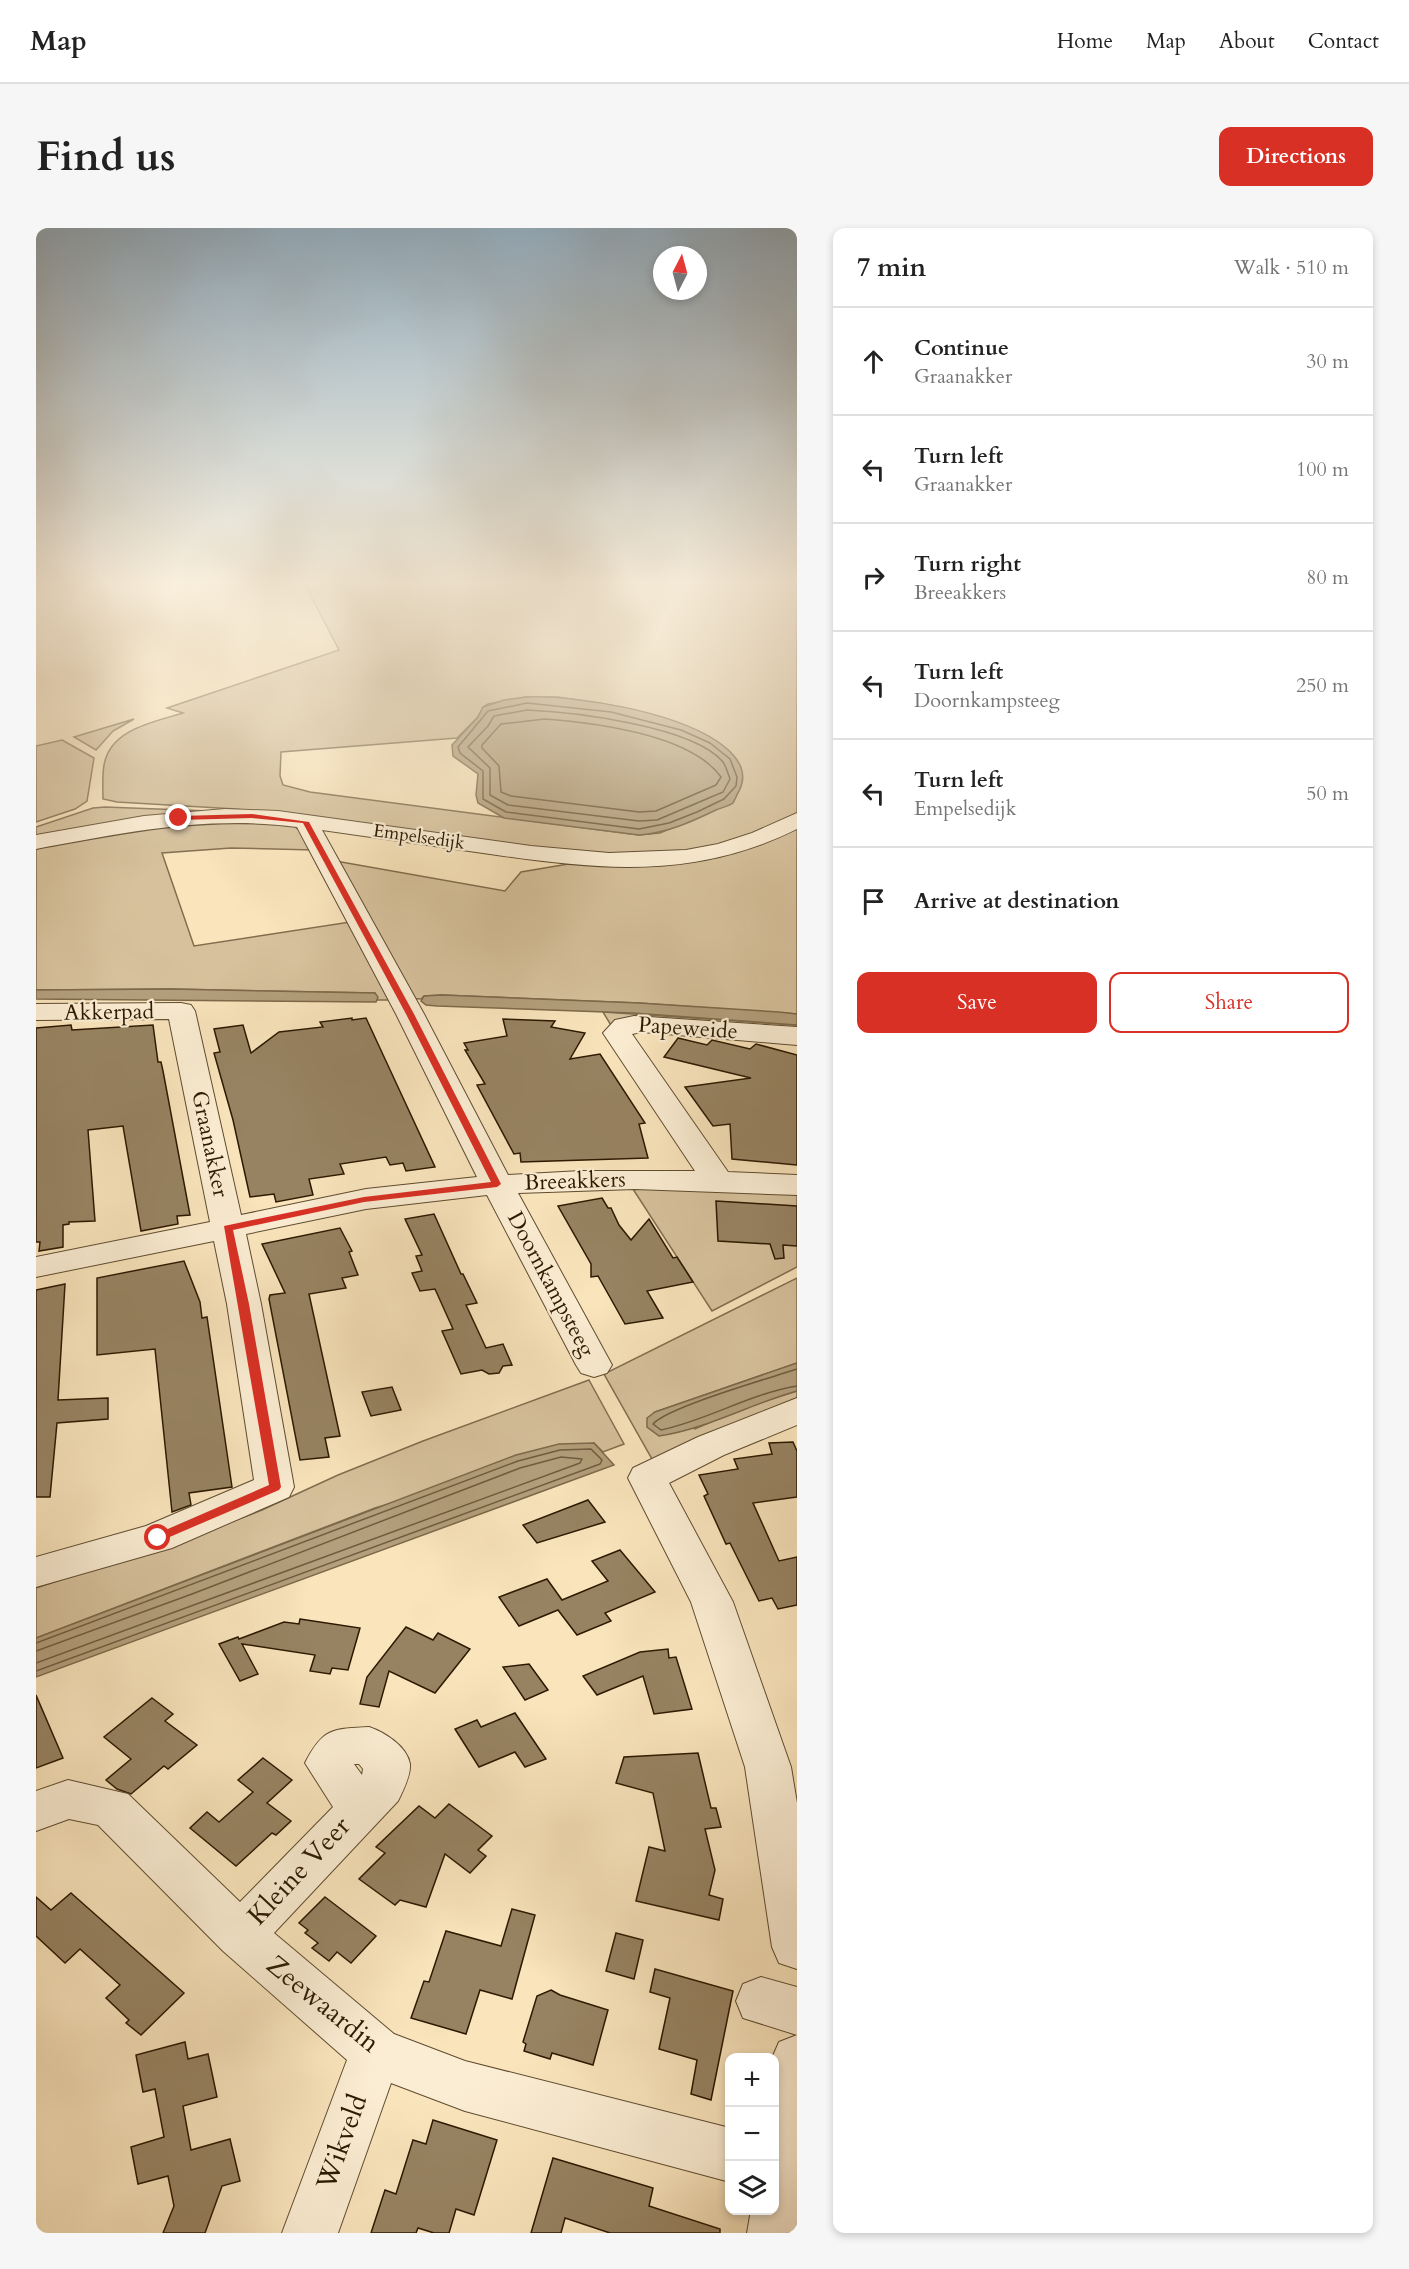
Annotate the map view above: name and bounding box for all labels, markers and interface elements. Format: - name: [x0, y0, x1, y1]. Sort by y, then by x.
- text: Map: [30, 22, 87, 60]
- text: Home: [1057, 27, 1113, 56]
- text: Map: [1146, 27, 1186, 56]
- text: About: [1219, 27, 1275, 56]
- text: Contact: [1308, 27, 1379, 56]
- button: Directions: [1219, 127, 1373, 186]
- text: Find us: [36, 128, 176, 185]
- north arrow: [653, 246, 707, 300]
- text: 7 min: [857, 250, 926, 285]
- text: Walk · 510 m: [1234, 254, 1349, 281]
- text: Continue: [914, 333, 1009, 363]
- icon: ahead: [857, 345, 890, 378]
- text: 30 m: [1306, 348, 1349, 375]
- text: Graanakker: [914, 363, 1012, 390]
- text: Turn left: [914, 441, 1003, 471]
- icon: left: [857, 453, 890, 486]
- text: 100 m: [1296, 456, 1349, 483]
- text: Graanakker: [914, 471, 1012, 498]
- text: Turn right: [914, 549, 1021, 579]
- icon: right: [857, 561, 890, 594]
- text: 80 m: [1306, 564, 1349, 591]
- text: Breeakkers: [914, 579, 1006, 606]
- text: Turn left: [914, 657, 1003, 687]
- icon: left: [857, 669, 890, 702]
- text: 250 m: [1296, 672, 1349, 699]
- text: Doornkampsteeg: [914, 687, 1060, 714]
- text: Turn left: [914, 765, 1003, 795]
- icon: left: [857, 777, 890, 810]
- text: 50 m: [1306, 780, 1349, 807]
- text: Empelsedijk: [914, 795, 1016, 822]
- route end: [165, 804, 191, 830]
- street label: Empelsedijk: [372, 818, 467, 856]
- icon: arrive: [857, 885, 890, 918]
- text: Arrive at destination: [914, 886, 1119, 916]
- button: Save: [857, 972, 1097, 1033]
- button: Share: [1109, 972, 1349, 1033]
- street label: Akkerpad: [64, 996, 155, 1028]
- street label: Papeweide: [637, 1010, 739, 1046]
- street label: Graanakker: [184, 1088, 236, 1201]
- street label: Breeakkers: [524, 1164, 626, 1198]
- street label: Doornkampsteeg: [500, 1206, 602, 1362]
- route start: [144, 1524, 170, 1550]
- street label: Kleine Veer: [239, 1809, 359, 1933]
- street label: Zeewaardin: [259, 1947, 388, 2062]
- map controls: [725, 2053, 779, 2215]
- button: +: [725, 2053, 779, 2107]
- street label: Wikveld: [307, 2089, 377, 2196]
- button: −: [725, 2107, 779, 2161]
- button: layers: [725, 2161, 779, 2215]

